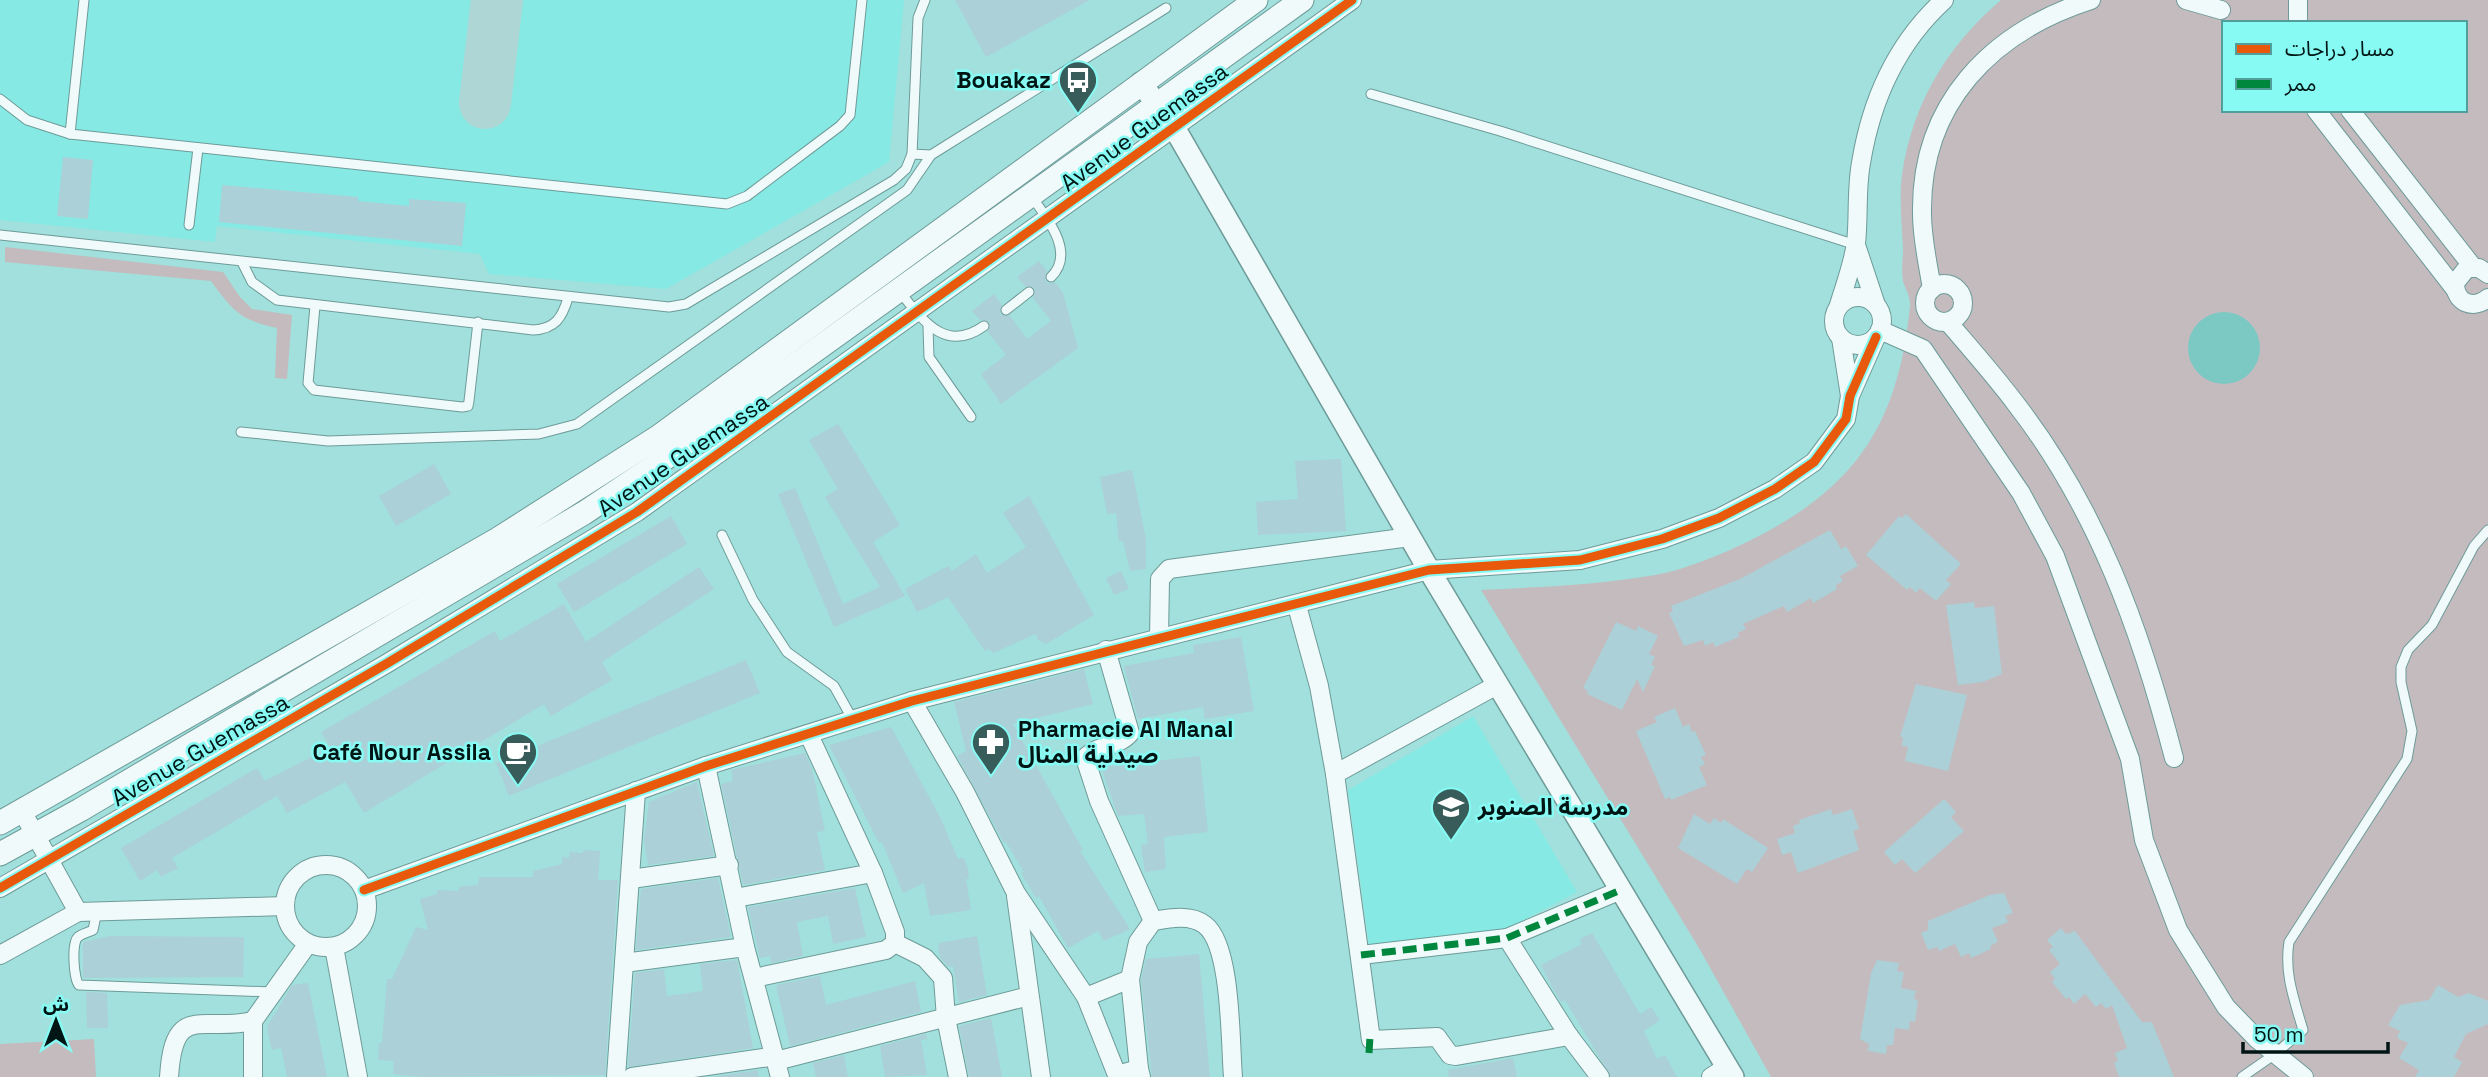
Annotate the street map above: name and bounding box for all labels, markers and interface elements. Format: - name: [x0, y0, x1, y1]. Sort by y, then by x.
- legend: [2222, 21, 2467, 112]
- text: مسار دراجات: [2285, 35, 2395, 62]
- street label: Avenue Guemassa: [1054, 56, 1234, 198]
- bus stop icon: Bouakaz: [1057, 59, 1099, 114]
- place label: Bouakaz: [956, 65, 1051, 95]
- text: ممر: [2284, 70, 2316, 97]
- street label: Avenue Guemassa: [592, 387, 774, 523]
- street label: Avenue Guemassa: [106, 687, 294, 813]
- place label: Pharmacie Al Manal صيدلية المنال: [1018, 714, 1233, 770]
- pharmacy icon: Pharmacie Al Manal صيدلية المنال: [970, 721, 1012, 776]
- cafe icon: Café Nour Assila: [497, 731, 539, 786]
- place label: Café Nour Assila: [312, 737, 491, 767]
- school or university icon: مدرسة الصنوبر: [1430, 786, 1472, 841]
- place label: مدرسة الصنوبر: [1477, 792, 1628, 822]
- north arrow: [21, 986, 91, 1056]
- text: ش: [43, 992, 69, 1017]
- scale bar: [2243, 1010, 2388, 1054]
- text: 50 m: [2254, 1021, 2304, 1048]

